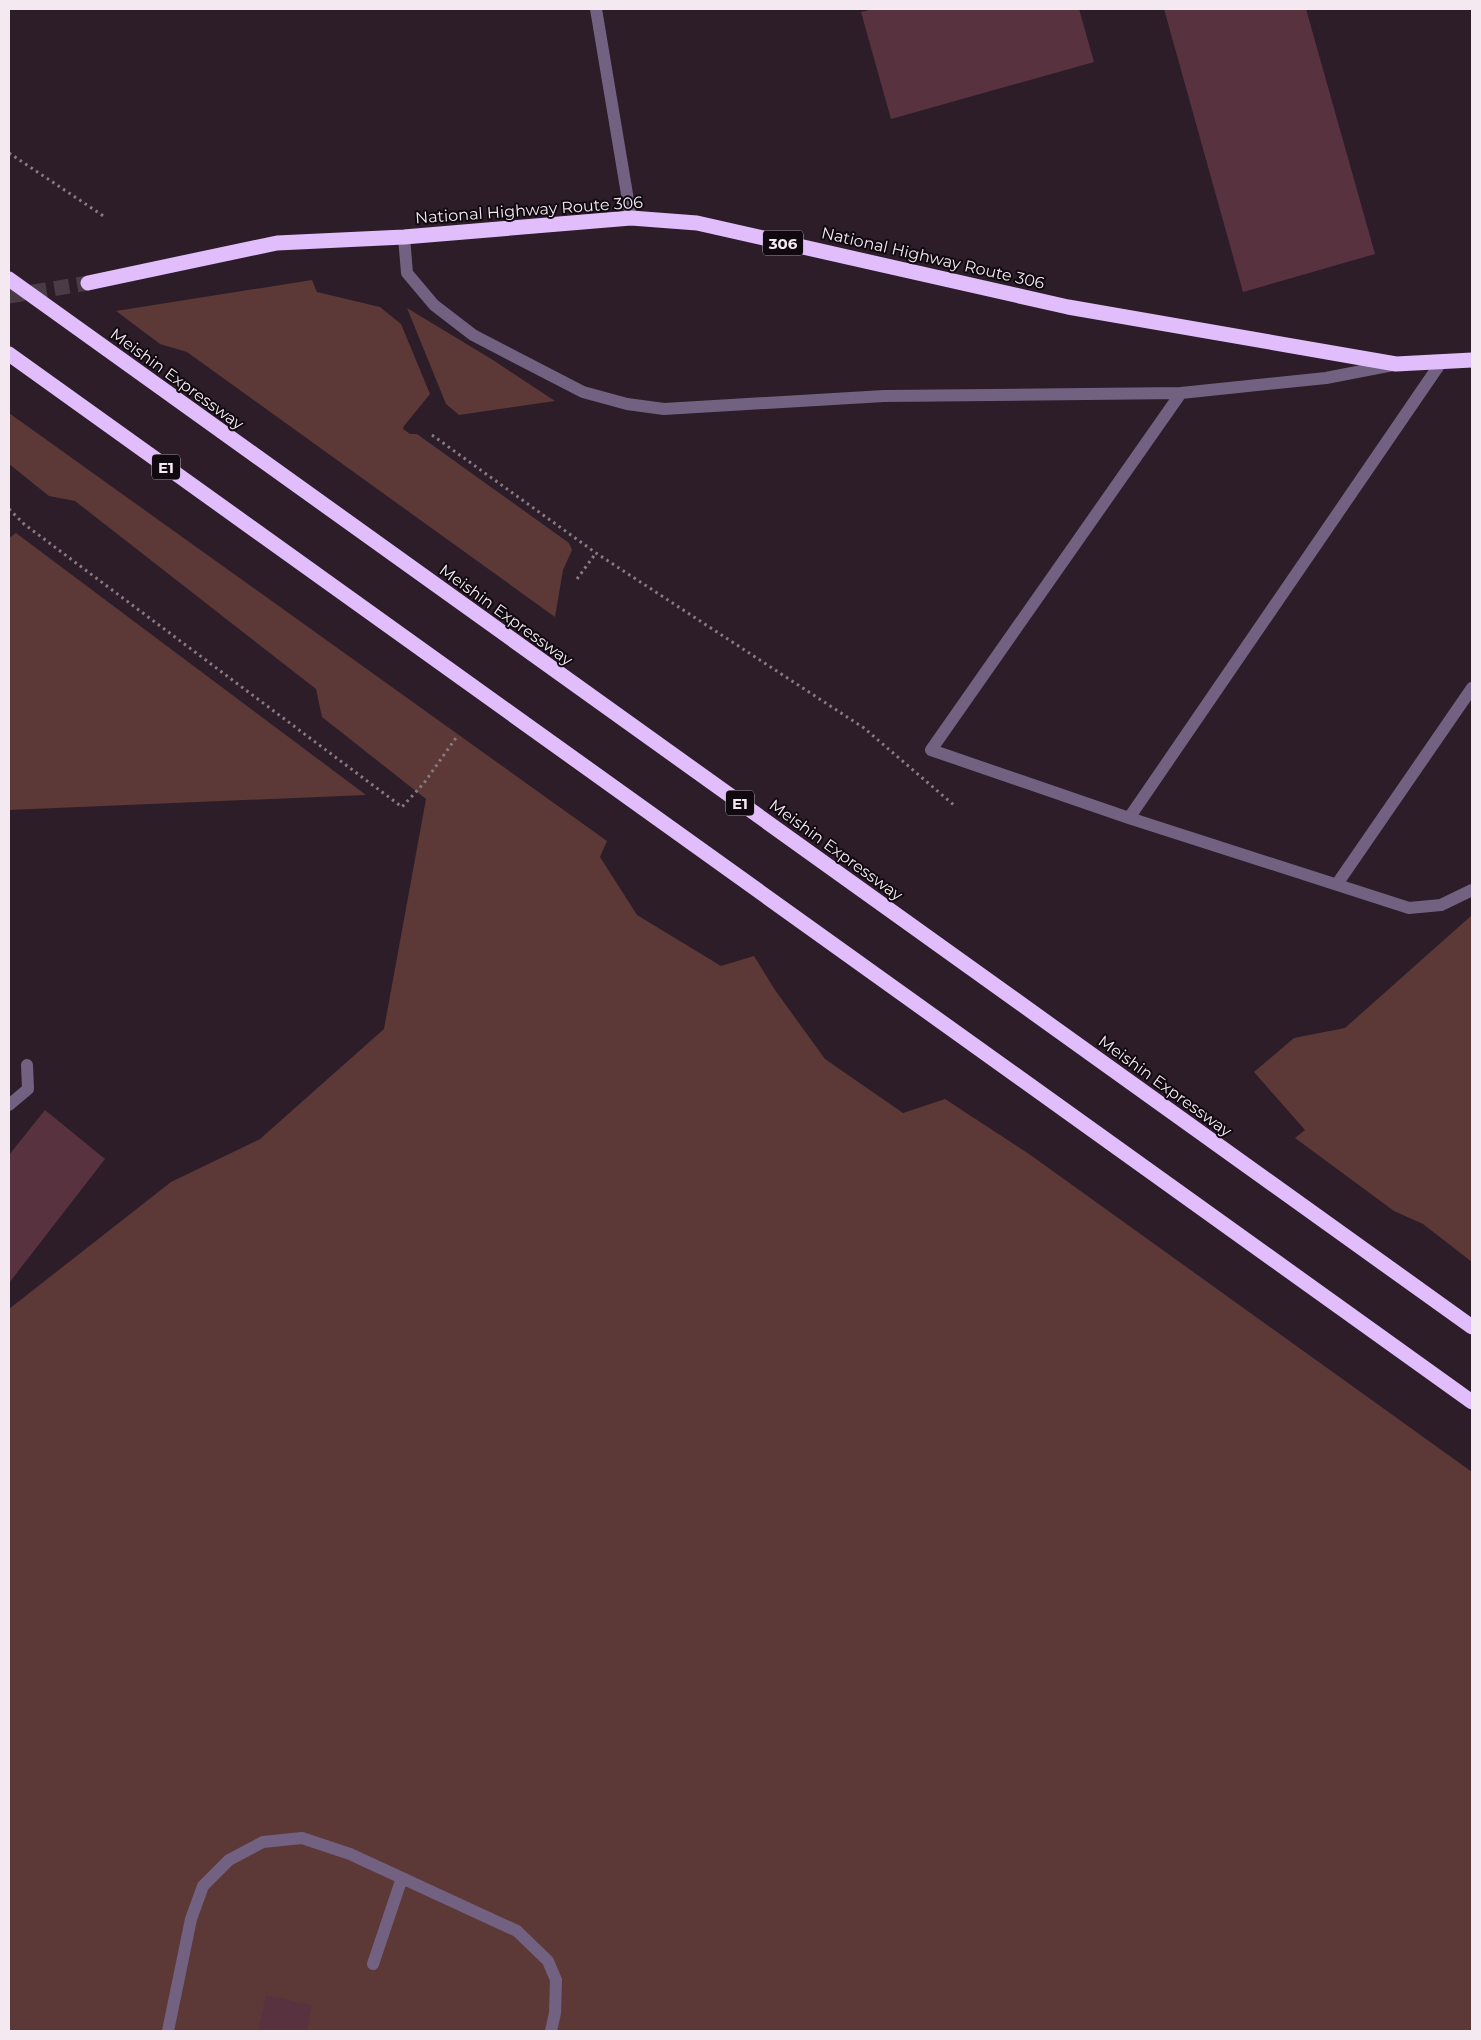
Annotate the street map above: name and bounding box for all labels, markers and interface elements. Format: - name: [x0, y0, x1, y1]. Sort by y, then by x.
- street label: National Highway Route 306: [414, 193, 644, 227]
- street label: National Highway Route 306: [820, 223, 1047, 293]
- road number: 306: [763, 230, 803, 256]
- street label: Meishin Expressway: [107, 324, 248, 434]
- road number: E1: [152, 454, 180, 480]
- street label: Meishin Expressway: [436, 560, 577, 670]
- road number: E1: [726, 790, 754, 816]
- street label: Meishin Expressway: [766, 795, 907, 905]
- street label: Meishin Expressway: [1095, 1031, 1236, 1141]

